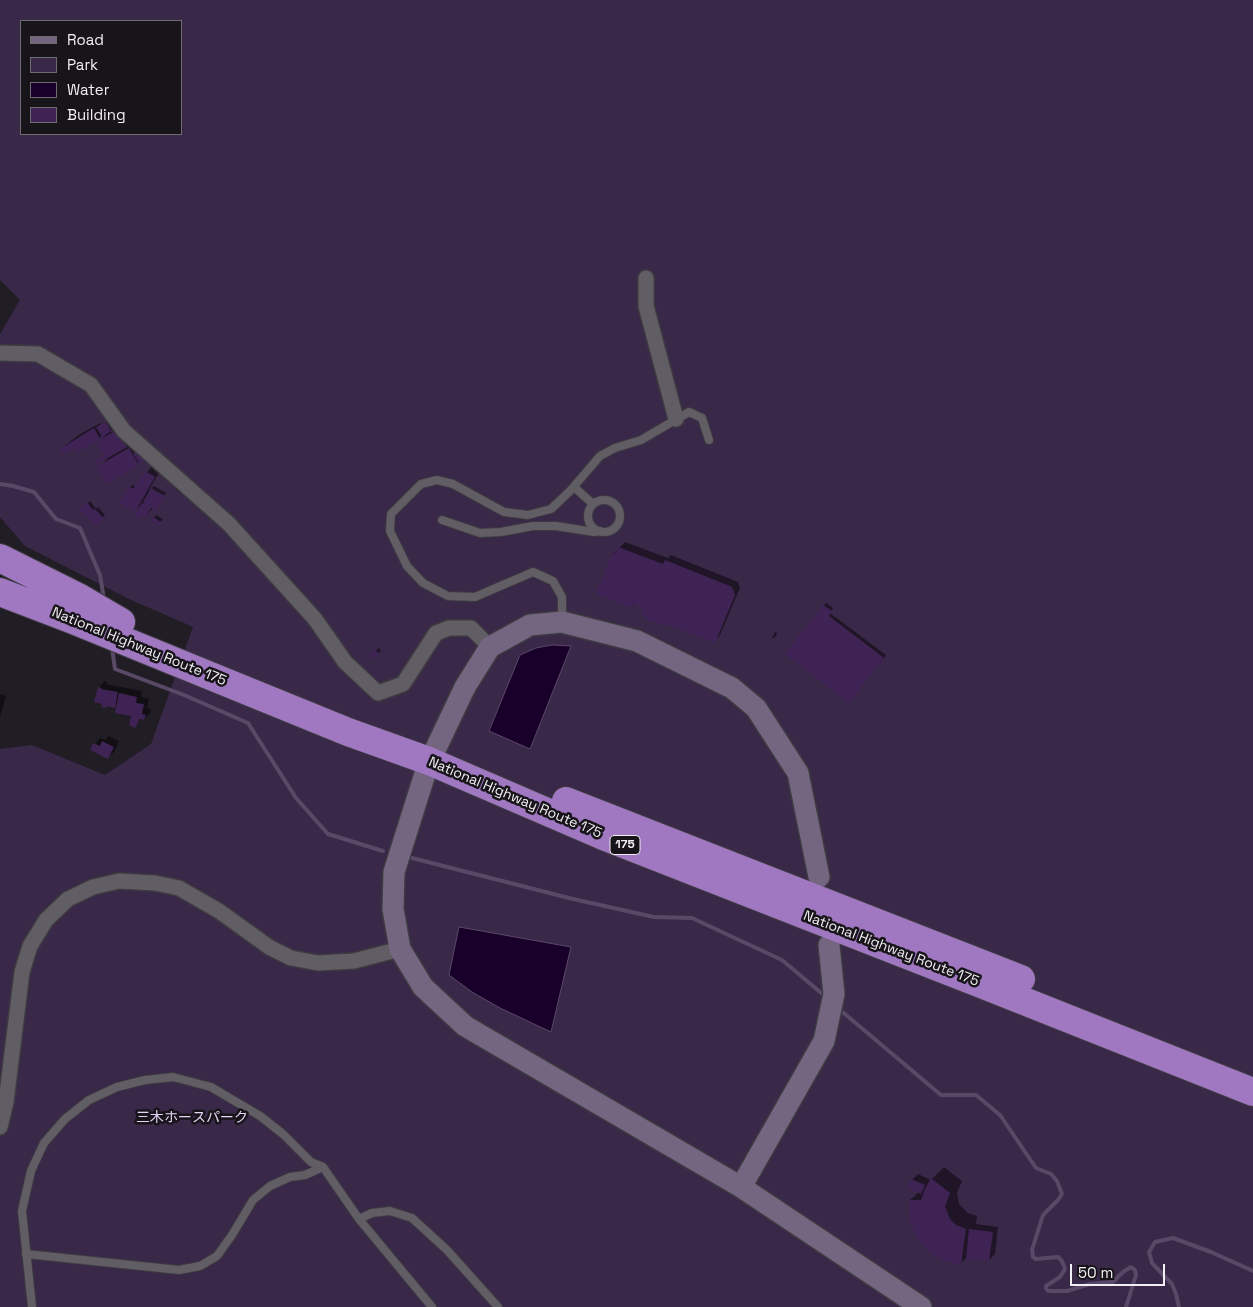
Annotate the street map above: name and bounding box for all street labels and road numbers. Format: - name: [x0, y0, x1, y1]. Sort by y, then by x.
- street label: National Highway Route 175: [49, 604, 229, 690]
- street label: National Highway Route 175: [426, 754, 604, 842]
- road number: 175: [610, 836, 640, 854]
- street label: National Highway Route 175: [801, 908, 981, 990]

